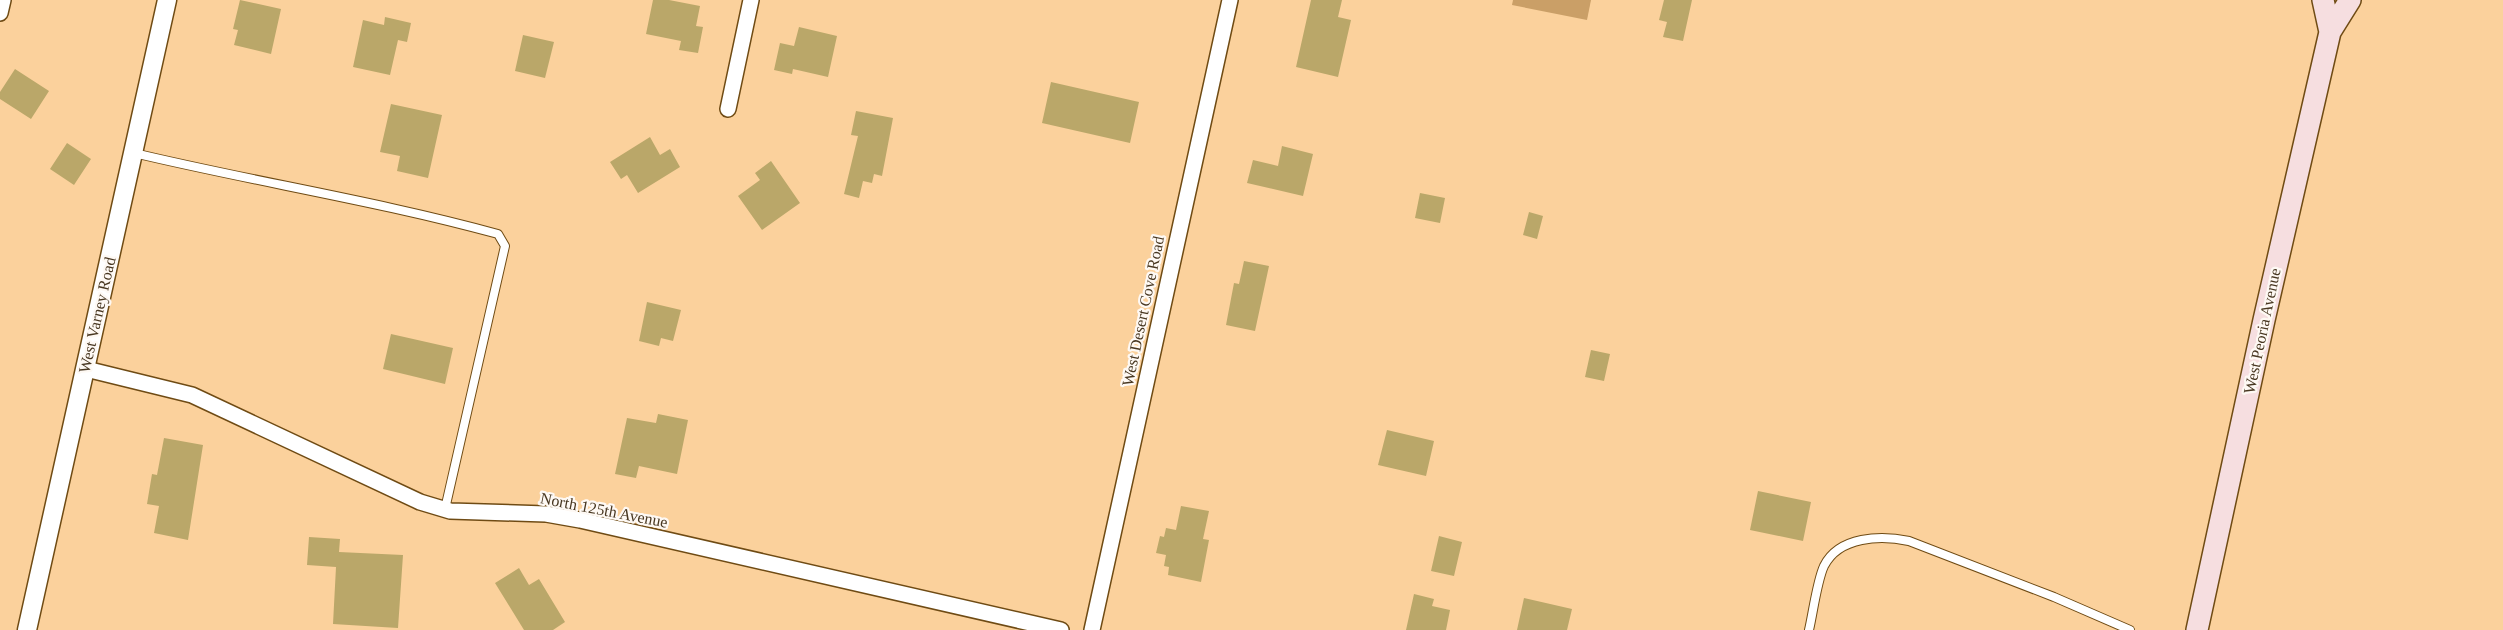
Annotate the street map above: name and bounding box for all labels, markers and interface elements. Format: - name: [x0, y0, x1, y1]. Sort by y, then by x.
- street label: West Desert Cove Road: [1119, 234, 1167, 388]
- street label: West Varney Road: [75, 255, 120, 375]
- street label: West Peoria Avenue: [2240, 267, 2284, 395]
- street label: North 125th Avenue: [539, 489, 669, 531]

